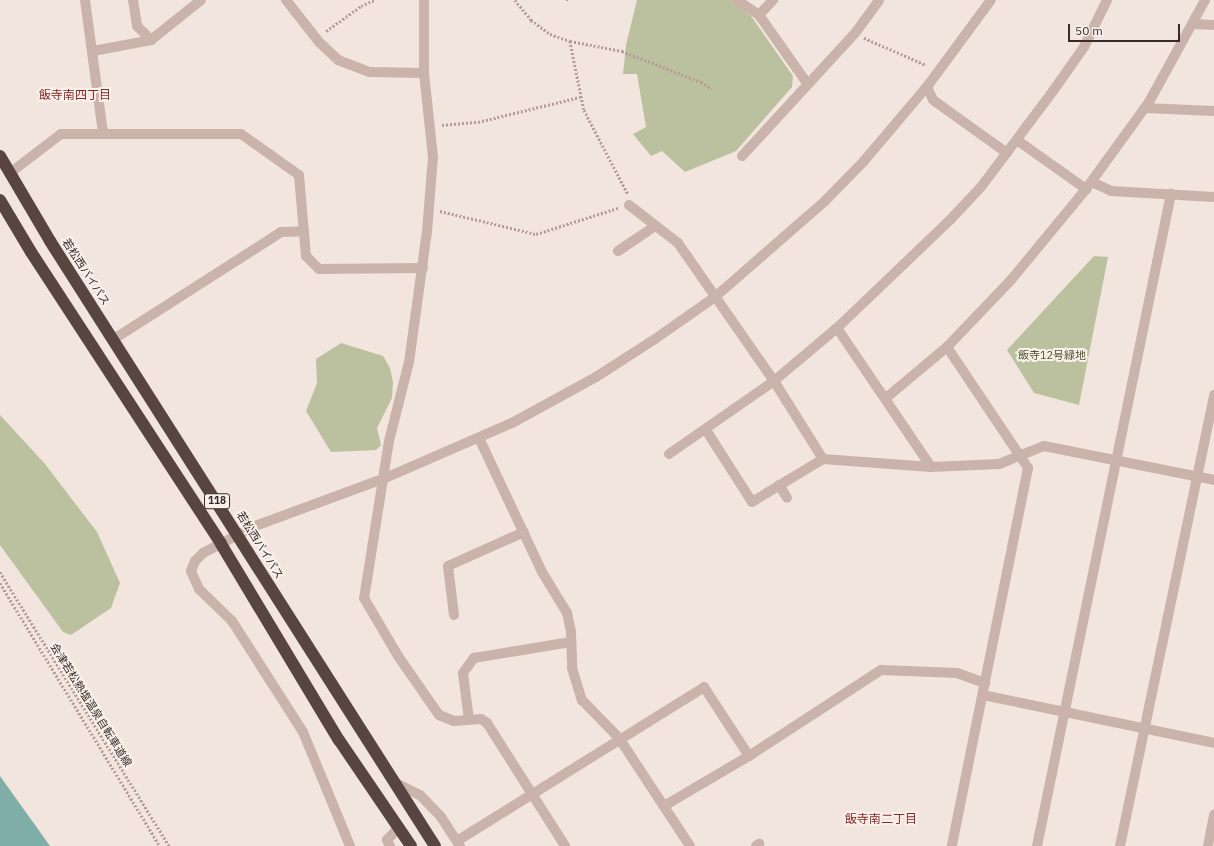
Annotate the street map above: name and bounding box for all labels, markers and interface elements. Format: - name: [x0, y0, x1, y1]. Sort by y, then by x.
- scale bar: [1070, 16, 1182, 42]
- text: 50 m: [1075, 23, 1103, 38]
- district label: 飯寺南四丁目: [39, 88, 111, 102]
- street label: 若松西バイパス: [59, 236, 113, 308]
- park label: 飯寺12号緑地: [1018, 348, 1086, 362]
- road number: 118: [204, 493, 230, 509]
- street label: 若松西バイパス: [234, 509, 286, 581]
- street label: 会津若松熱塩温泉自転車道線: [48, 641, 134, 769]
- district label: 飯寺南二丁目: [845, 812, 917, 826]

